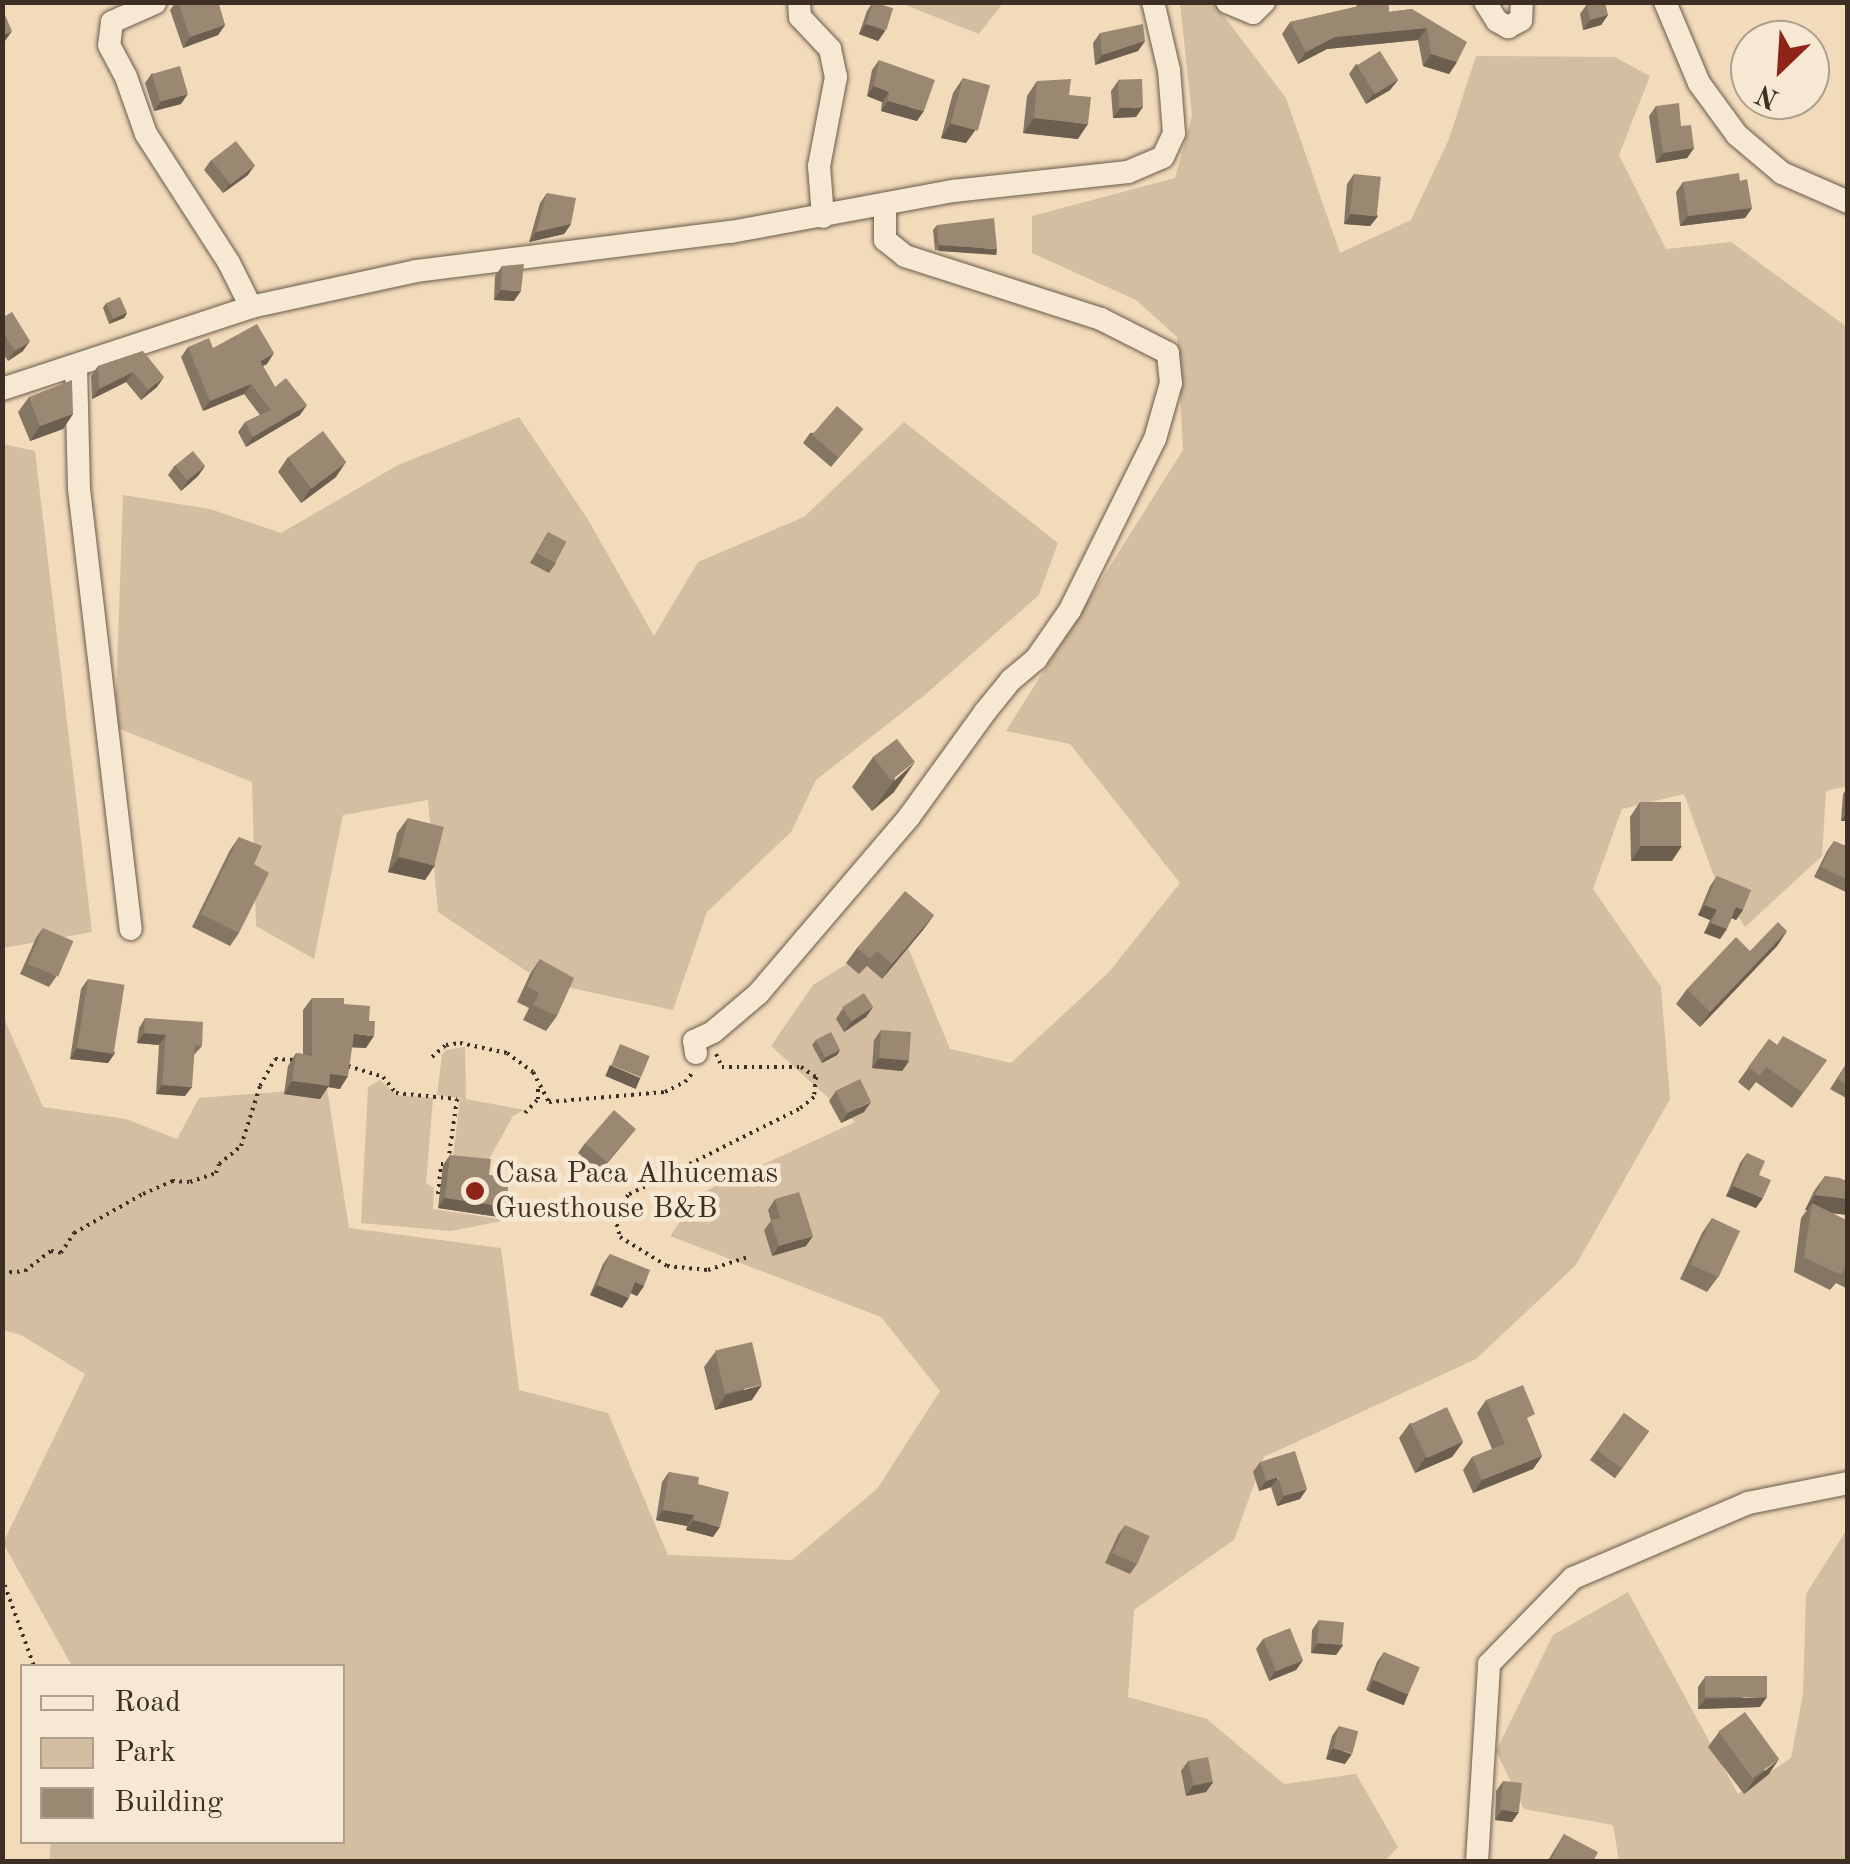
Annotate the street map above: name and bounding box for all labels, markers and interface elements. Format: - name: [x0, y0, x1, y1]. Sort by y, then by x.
- north arrow: [1730, 20, 1830, 120]
- text: N: [1753, 78, 1784, 113]
- place label: Casa Paca Alhucemas Guesthouse B&B: [495, 1156, 778, 1226]
- marker: Casa Paca Alhucemas Guesthouse B&B: [464, 1180, 486, 1202]
- legend: [20, 1664, 345, 1844]
- text: Road: [114, 1688, 181, 1718]
- text: Park: [114, 1738, 176, 1768]
- text: Building: [114, 1788, 223, 1818]

